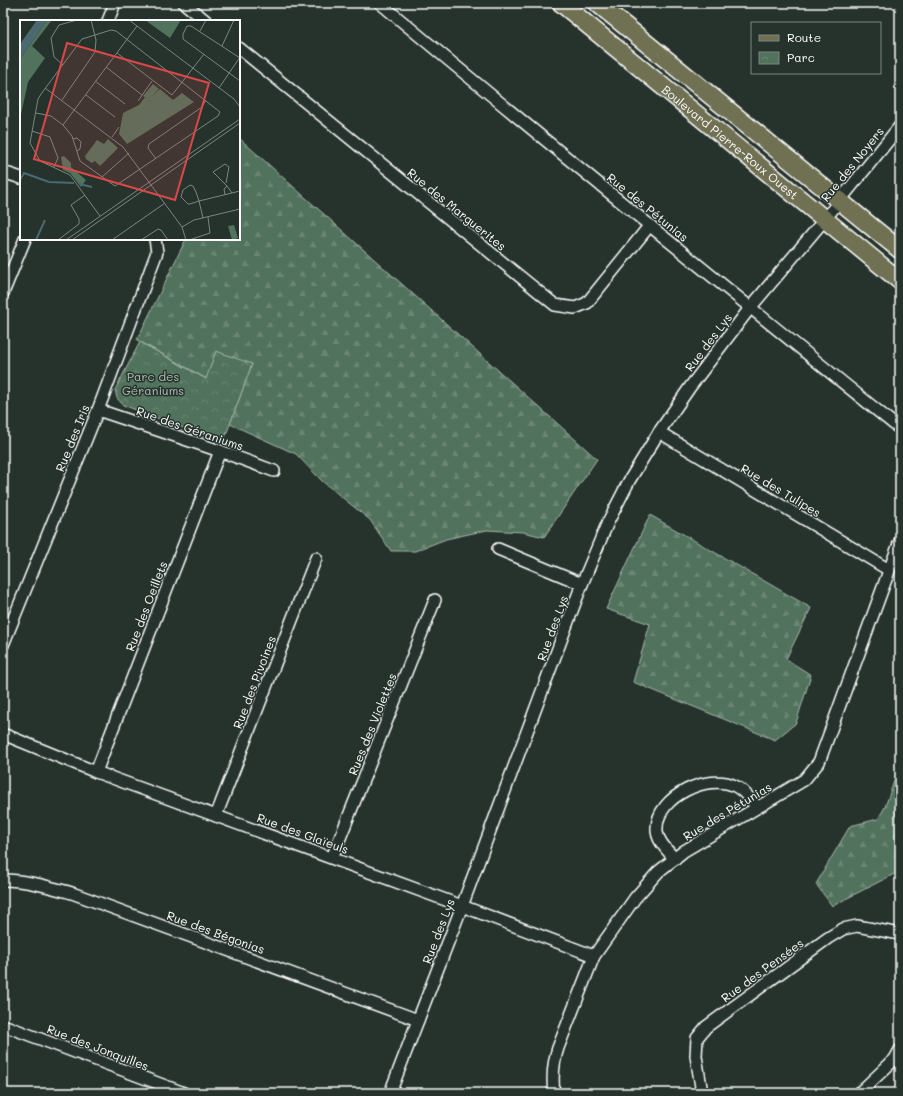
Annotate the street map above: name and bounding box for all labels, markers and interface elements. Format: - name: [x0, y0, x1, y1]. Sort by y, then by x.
- inset map: [20, 20, 240, 240]
- legend: [751, 22, 881, 74]
- text: Route: [787, 29, 821, 45]
- text: Parc: [787, 49, 815, 65]
- street label: Boulevard Pierre-Roux Ouest: [659, 81, 802, 203]
- street label: Rue des Noyers: [817, 123, 887, 205]
- street label: Rue des Marguerites: [404, 164, 510, 254]
- street label: Rue des Pétunias: [604, 169, 692, 245]
- street label: Rue des Lys: [681, 310, 735, 374]
- park label: Parc des Géraniums: [122, 368, 184, 398]
- street label: Rue des Iris: [51, 402, 93, 474]
- street label: Rue des Géraniums: [134, 402, 246, 454]
- street label: Rue des Tulipes: [738, 460, 824, 520]
- street label: Rue des Oeillets: [121, 558, 171, 653]
- street label: Rue des Lys: [533, 593, 571, 663]
- street label: Rue des Pivoines: [229, 633, 279, 731]
- street label: Rues des Violettes: [344, 670, 400, 777]
- street label: Rue des Pétunias: [680, 778, 774, 844]
- street label: Rue des Glaïeuls: [255, 809, 351, 857]
- street label: Rue des Lys: [418, 896, 458, 966]
- street label: Rue des Bégonias: [165, 907, 267, 957]
- street label: Rue des Pensées: [718, 935, 807, 1005]
- street label: Rue des Jonquilles: [45, 1020, 151, 1074]

